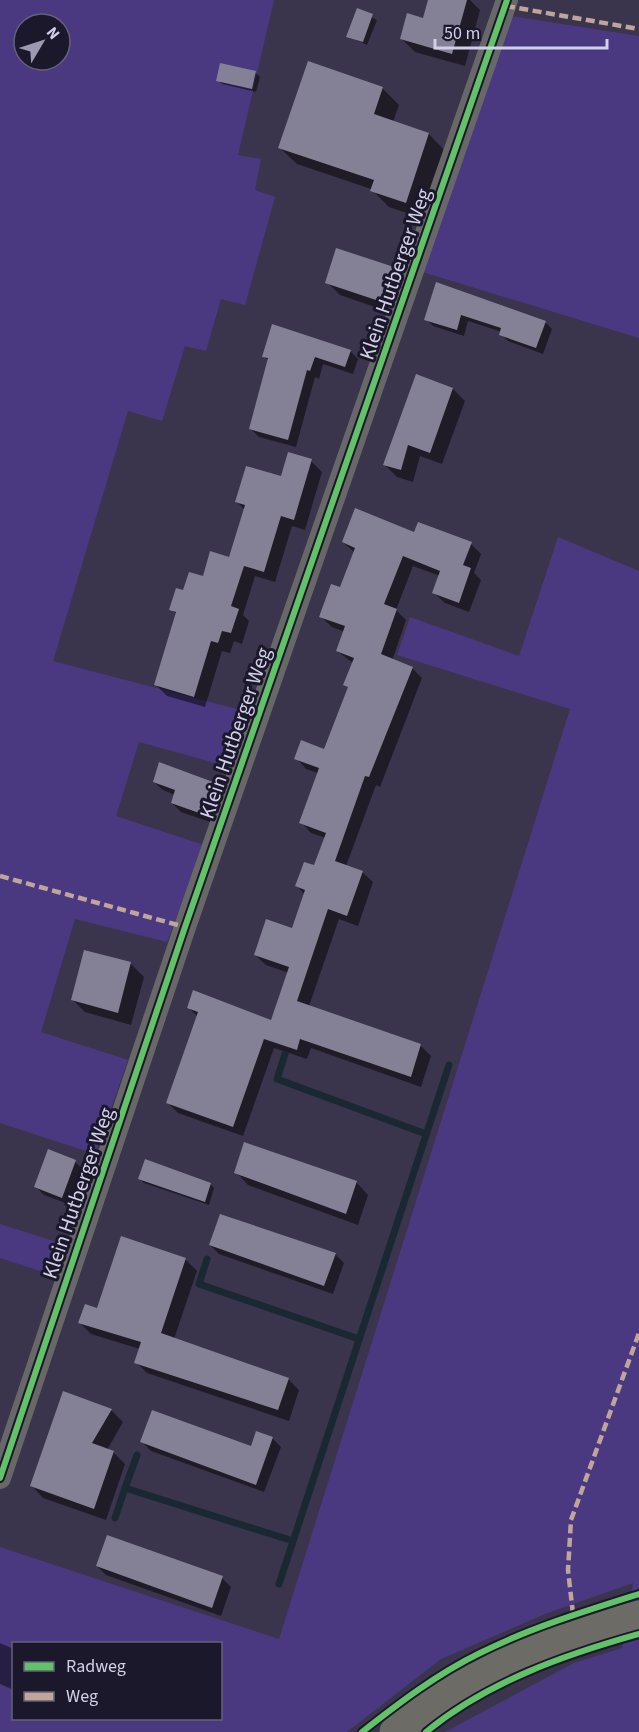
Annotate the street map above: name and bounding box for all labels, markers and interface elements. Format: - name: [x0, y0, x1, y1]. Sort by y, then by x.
- north arrow: [12, 12, 72, 72]
- scale bar: [435, 12, 608, 50]
- text: 50 m: [444, 21, 480, 46]
- text: N: [41, 22, 65, 44]
- street label: Klein Hutberger Weg: [352, 184, 439, 364]
- street label: Klein Hutberger Weg: [192, 643, 279, 823]
- street label: Klein Hutberger Weg: [35, 1103, 122, 1283]
- legend: [12, 1642, 222, 1720]
- text: Radweg: [66, 1654, 126, 1679]
- text: Weg: [66, 1684, 98, 1709]

